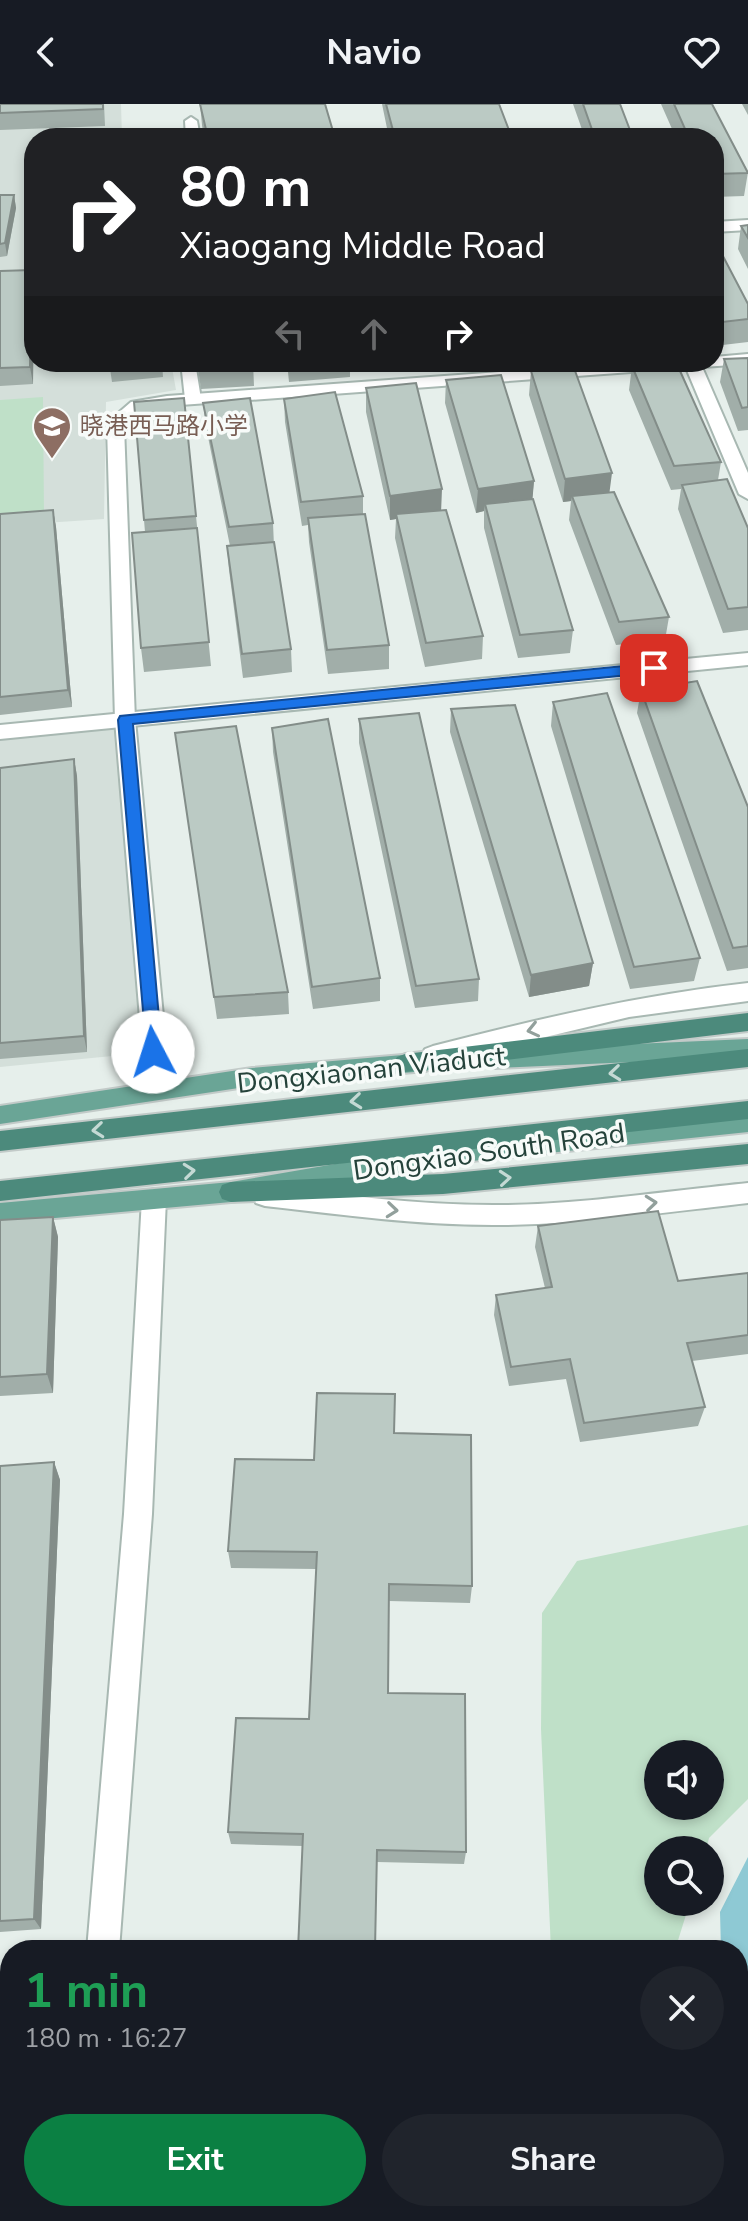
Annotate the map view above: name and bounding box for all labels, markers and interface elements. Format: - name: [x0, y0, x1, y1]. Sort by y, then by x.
- text: Navio: [326, 28, 422, 77]
- icon: back: [24, 30, 68, 74]
- icon: heart: [680, 30, 724, 74]
- text: 80 m: [180, 149, 311, 226]
- icon: right: [48, 160, 152, 264]
- text: Xiaogang Middle Road: [180, 222, 546, 271]
- icon: left: [268, 312, 312, 356]
- icon: ahead: [352, 312, 396, 356]
- icon: right: [436, 312, 480, 356]
- school or university icon: 晓港西马路小学: [31, 405, 73, 460]
- place label: 晓港西马路小学: [80, 410, 248, 442]
- pin: [620, 634, 688, 702]
- icon: arrive: [632, 646, 676, 690]
- position arrow: [111, 1010, 195, 1094]
- one-way arrow: [527, 1020, 541, 1037]
- street label: Dongxiaonan Viaduct: [235, 1037, 507, 1103]
- one-way arrow: [608, 1064, 622, 1081]
- one-way arrow: [349, 1093, 362, 1110]
- street label: Dongxiao South Road: [351, 1114, 627, 1190]
- one-way arrow: [91, 1121, 104, 1138]
- one-way arrow: [183, 1162, 196, 1179]
- one-way arrow: [499, 1169, 512, 1186]
- one-way arrow: [645, 1194, 658, 1211]
- one-way arrow: [386, 1202, 399, 1219]
- map controls: [644, 1740, 724, 1916]
- button: sound: [644, 1740, 724, 1820]
- button: search: [644, 1836, 724, 1916]
- text: 1 min: [24, 1958, 148, 2024]
- button: close: [640, 1966, 724, 2050]
- text: 180 m · 16:27: [24, 2021, 187, 2056]
- button: Exit: [24, 2114, 366, 2206]
- button: Share: [382, 2114, 724, 2206]

